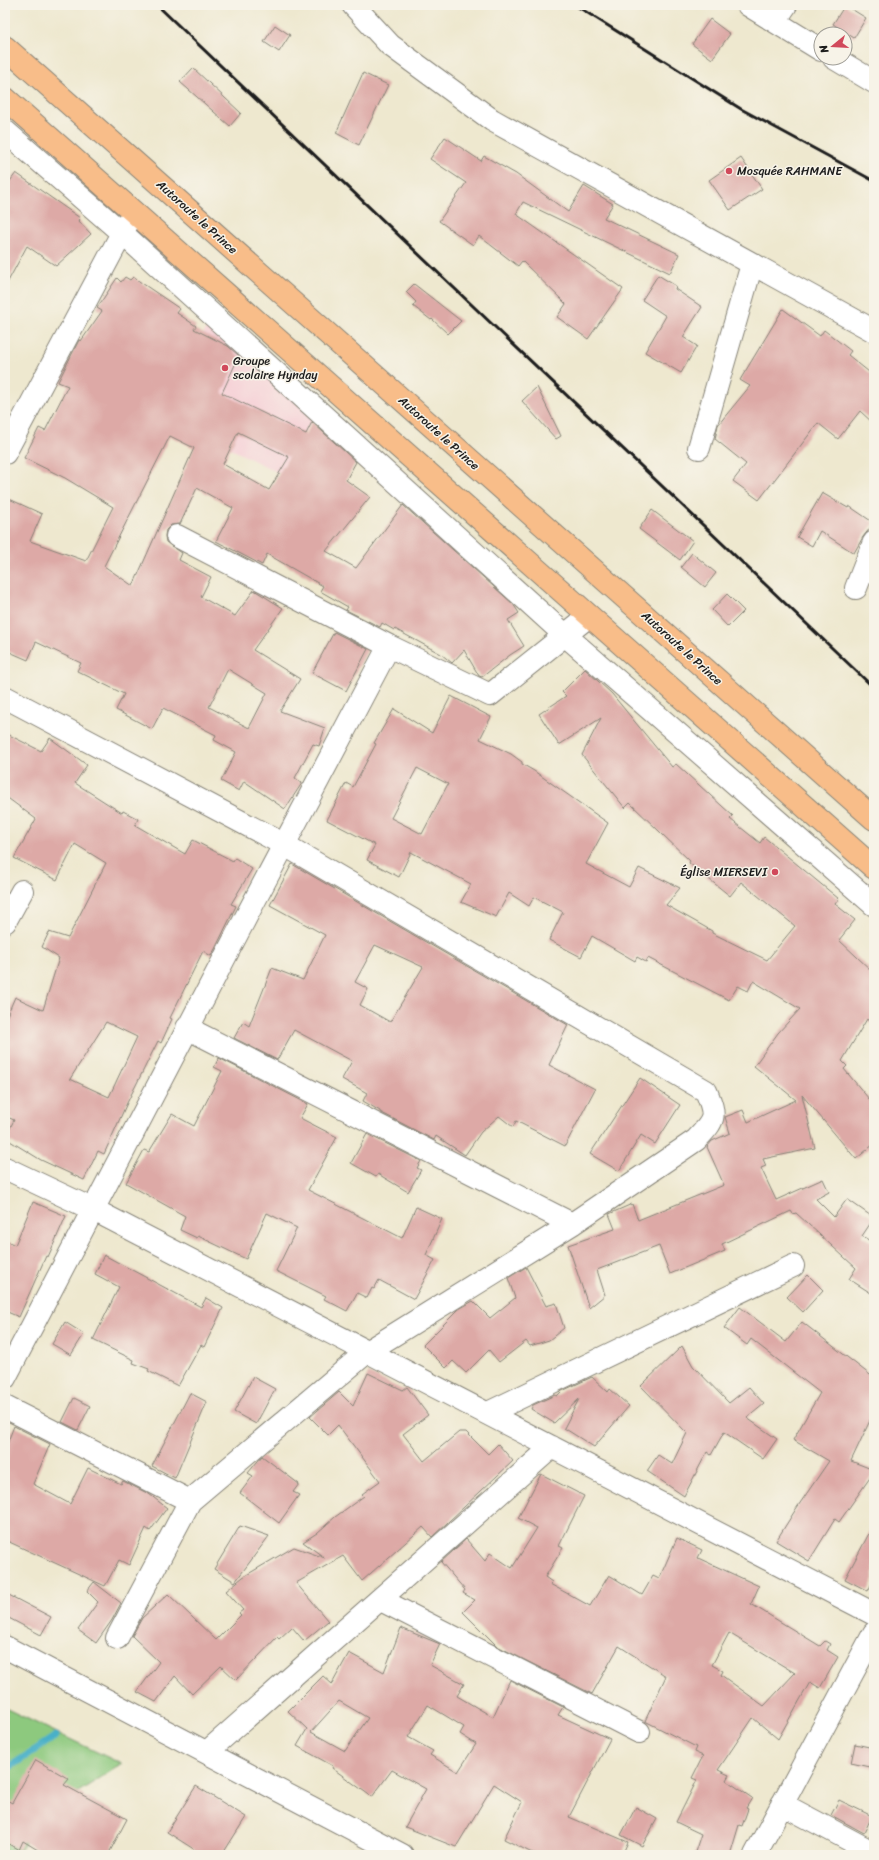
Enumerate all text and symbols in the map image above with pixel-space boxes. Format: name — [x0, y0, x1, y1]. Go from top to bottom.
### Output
north arrow — [813, 26, 853, 66]
text: N — [814, 42, 834, 56]
place label: Mosquée RAHMANE — [737, 160, 843, 182]
marker: Mosquée RAHMANE — [724, 166, 734, 176]
street label: Autoroute le Prince — [150, 174, 243, 260]
place label: Groupe scolaire Hynday — [232, 350, 318, 386]
marker: Groupe scolaire Hynday — [220, 363, 230, 373]
street label: Autoroute le Prince — [392, 390, 485, 476]
street label: Autoroute le Prince — [635, 605, 728, 691]
place label: Église MIERSEVI — [680, 861, 768, 883]
marker: Église MIERSEVI — [770, 867, 780, 877]

